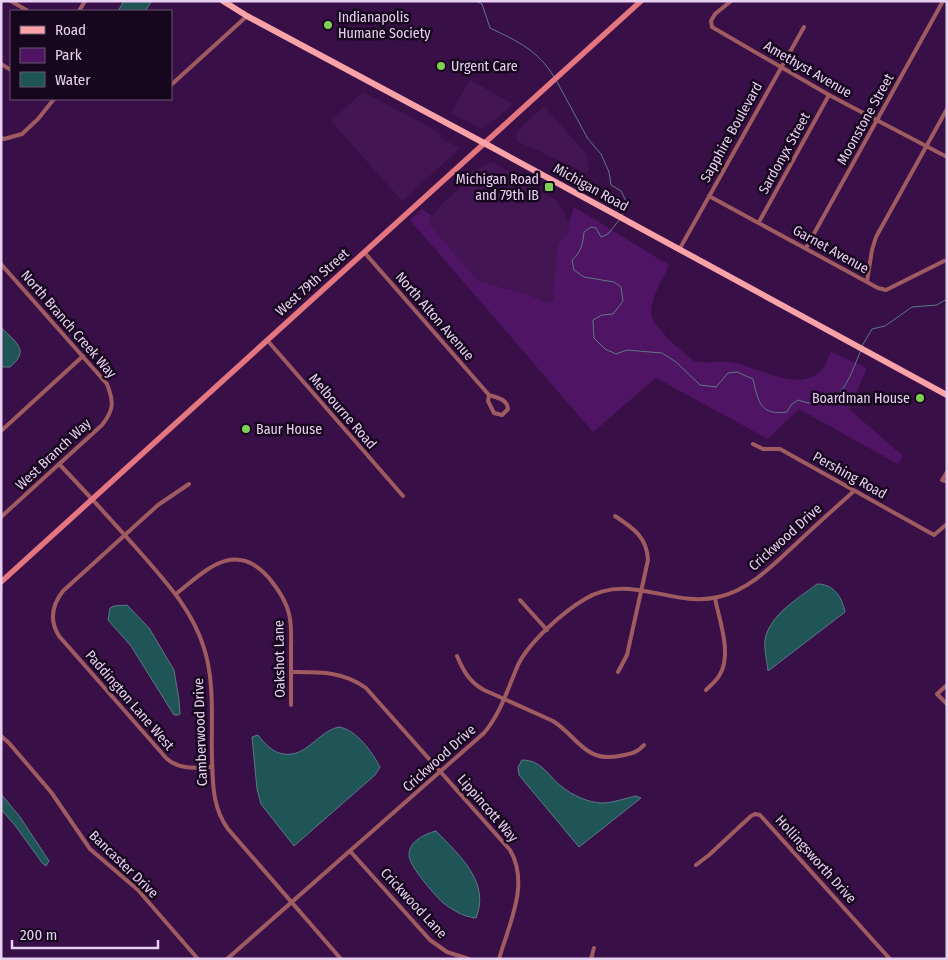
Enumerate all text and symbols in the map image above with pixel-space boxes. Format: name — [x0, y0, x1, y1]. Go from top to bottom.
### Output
place label: Indianapolis Humane Society — [338, 9, 431, 42]
legend — [10, 10, 172, 100]
marker: Indianapolis Humane Society — [322, 19, 334, 31]
text: Road — [55, 21, 86, 39]
street label: Amethyst Avenue — [761, 37, 855, 102]
text: Park — [55, 46, 82, 64]
place label: Urgent Care — [451, 58, 518, 75]
marker: Urgent Care — [435, 60, 447, 72]
street label: Moonstone Street — [833, 70, 898, 168]
text: Water — [55, 71, 91, 89]
street label: Sapphire Boulevard — [697, 79, 766, 185]
street label: Sardonyx Street — [755, 109, 814, 197]
street label: Michigan Road — [550, 160, 631, 215]
place label: Michigan Road and 79th IB — [456, 171, 539, 204]
marker: Michigan Road and 79th IB — [543, 181, 555, 193]
street label: Garnet Avenue — [790, 222, 872, 277]
street label: West 79th Street — [272, 245, 353, 320]
street label: North Branch Creek Way — [17, 267, 120, 382]
street label: North Alton Avenue — [392, 269, 478, 364]
street label: Melbourne Road — [305, 370, 380, 452]
place label: Boardman House — [812, 390, 910, 407]
marker: Boardman House — [914, 392, 926, 404]
street label: West Branch Way — [12, 415, 95, 494]
place label: Baur House — [256, 421, 322, 438]
marker: Baur House — [240, 423, 252, 435]
street label: Pershing Road — [810, 448, 890, 503]
street label: Crickwood Drive — [745, 500, 825, 575]
street label: Oakshot Lane — [270, 620, 289, 698]
street label: Paddington Lane West — [82, 647, 178, 754]
street label: Camberwood Drive — [190, 678, 211, 786]
street label: Crickwood Drive — [399, 721, 479, 796]
street label: Lippincott Way — [454, 771, 522, 846]
street label: Hollingsworth Drive — [772, 812, 860, 907]
street label: Bancaster Drive — [86, 827, 162, 902]
street label: Crickwood Lane — [377, 865, 451, 942]
scale bar — [12, 918, 159, 950]
text: 200 m — [20, 926, 57, 944]

